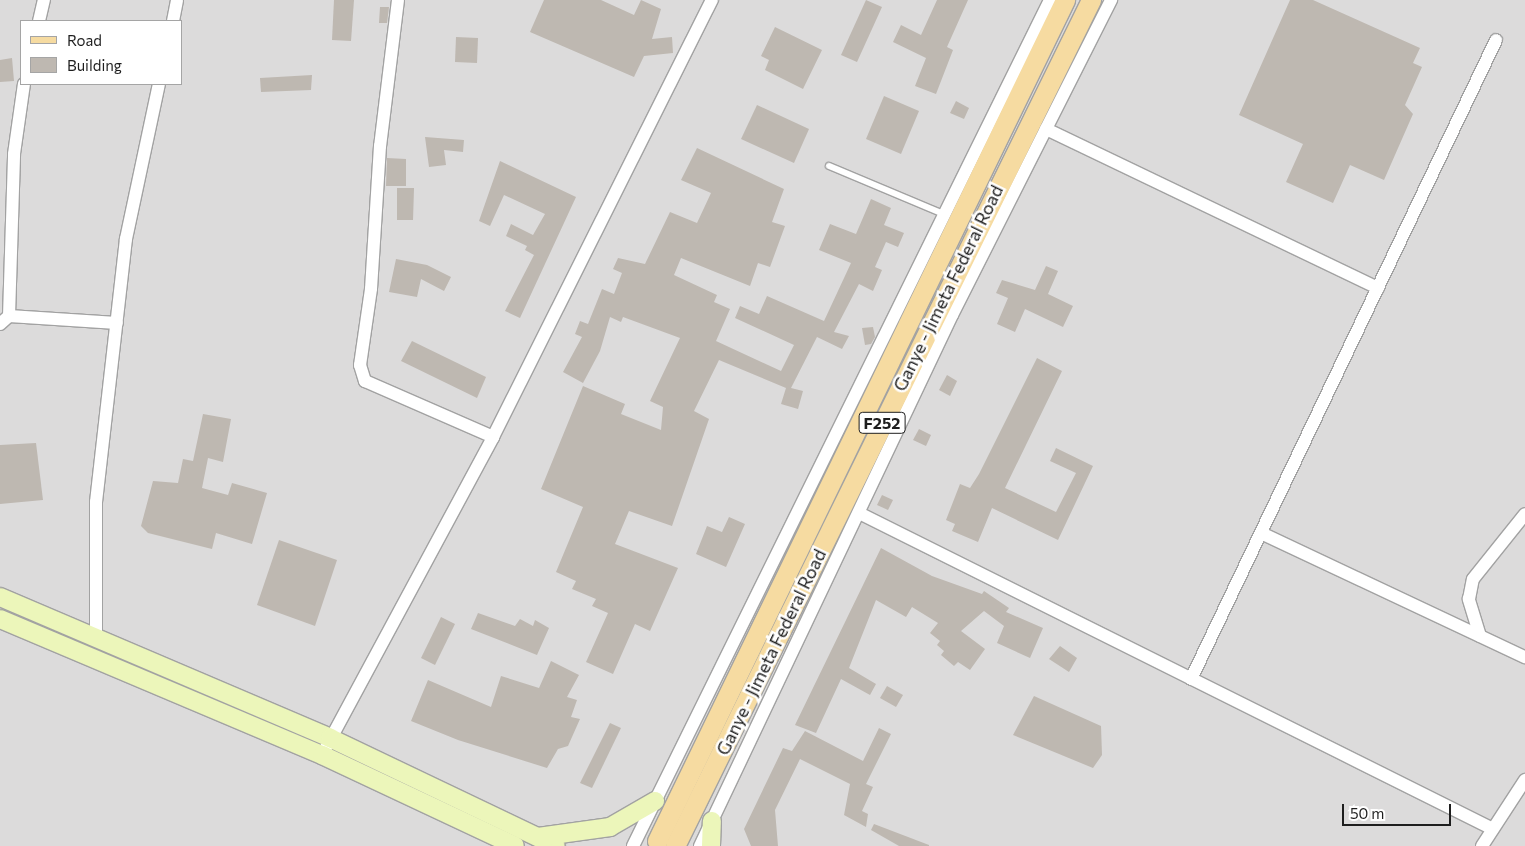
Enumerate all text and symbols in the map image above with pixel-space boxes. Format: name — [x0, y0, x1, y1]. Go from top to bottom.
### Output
legend — [20, 20, 182, 85]
text: Road — [67, 31, 102, 49]
text: Building — [67, 56, 122, 74]
street label: Ganye - Jimeta Federal Road — [889, 181, 1007, 395]
road number: F252 — [858, 409, 906, 436]
street label: Ganye - Jimeta Federal Road — [712, 545, 830, 759]
scale bar — [1345, 794, 1454, 826]
text: 50 m — [1350, 804, 1384, 822]

